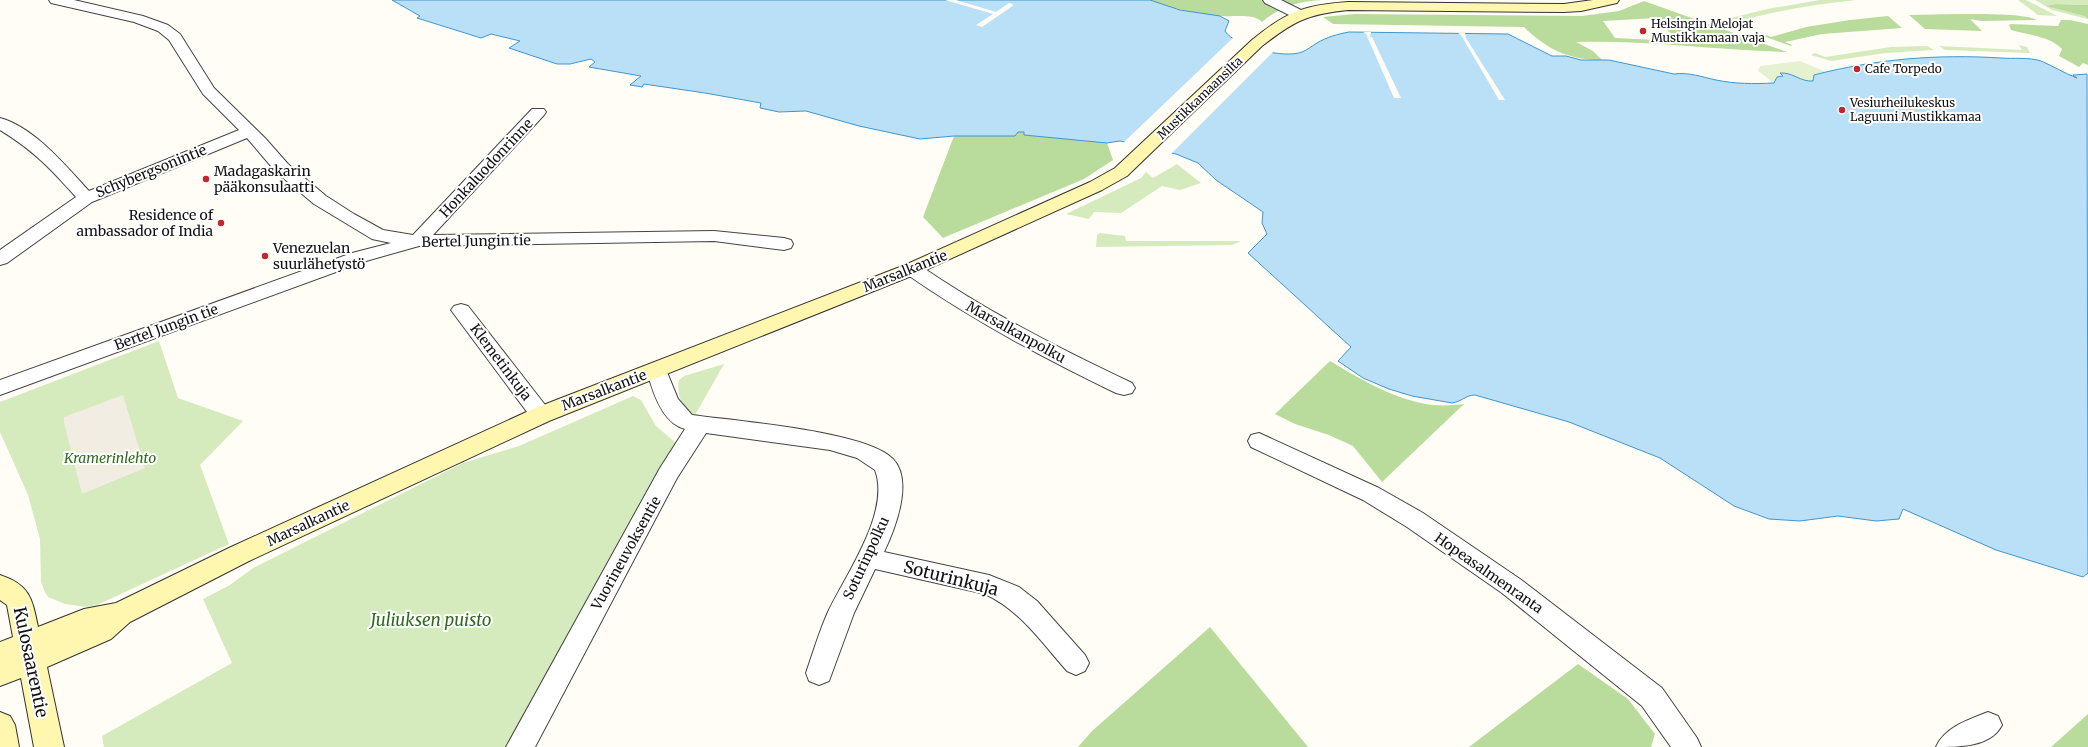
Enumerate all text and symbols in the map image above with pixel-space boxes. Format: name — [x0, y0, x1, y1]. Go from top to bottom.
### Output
place label: Helsingin Melojat Mustikkamaan vaja — [1651, 16, 1766, 45]
marker: Helsingin Melojat Mustikkamaan vaja — [1638, 26, 1648, 36]
street label: Mustikkamaansilta — [1154, 53, 1246, 142]
place label: Cafe Torpedo — [1865, 61, 1942, 76]
marker: Cafe Torpedo — [1852, 64, 1862, 74]
place label: Vesiurheilukeskus Laguuni Mustikkamaa — [1849, 95, 1982, 124]
marker: Vesiurheilukeskus Laguuni Mustikkamaa — [1837, 105, 1847, 115]
street label: Honkaluodonrinne — [435, 115, 537, 221]
street label: Schybergsonintie — [93, 141, 209, 201]
place label: Madagaskarin pääkonsulaatti — [214, 162, 315, 196]
marker: Madagaskarin pääkonsulaatti — [201, 174, 211, 184]
place label: Residence of ambassador of India — [76, 206, 214, 240]
marker: Residence of ambassador of India — [216, 218, 226, 228]
street label: Bertel Jungin tie — [421, 231, 531, 251]
place label: Venezuelan suurlähetystö — [272, 239, 365, 273]
street label: Marsalkantie — [860, 246, 950, 296]
marker: Venezuelan suurlähetystö — [260, 251, 270, 261]
street label: Marsalkanpolku — [963, 297, 1069, 367]
street label: Bertel Jungin tie — [112, 300, 220, 354]
street label: Klemetinkuja — [466, 320, 536, 404]
street label: Marsalkantie — [559, 366, 649, 414]
park label: Kramerinlehto — [63, 449, 156, 467]
street label: Vuorineuvoksentie — [587, 493, 665, 614]
street label: Marsalkantie — [264, 496, 352, 550]
street label: Soturinpolku — [839, 513, 893, 602]
street label: Hopeasalmenranta — [1431, 529, 1547, 617]
street label: Soturinkuja — [901, 556, 1001, 600]
street label: Kulosaarentie — [9, 605, 54, 720]
park label: Juliuksen puisto — [368, 609, 492, 631]

